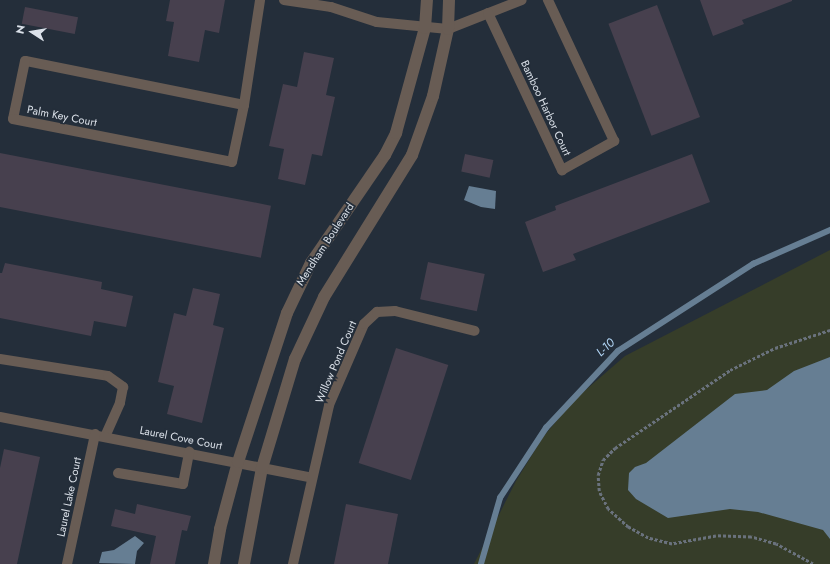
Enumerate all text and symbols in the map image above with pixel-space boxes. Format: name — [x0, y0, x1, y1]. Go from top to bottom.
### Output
north arrow — [12, 12, 52, 52]
text: N — [12, 24, 29, 35]
street label: Bamboo Harbor Court — [518, 58, 574, 158]
street label: Palm Key Court — [26, 103, 98, 129]
street label: Mendham Boulevard — [293, 200, 357, 288]
street label: Willow Pond Court — [313, 319, 359, 405]
water label: L-10 — [594, 336, 618, 360]
street label: Laurel Cove Court — [139, 424, 223, 452]
street label: Laurel Lake Court — [54, 456, 84, 538]

